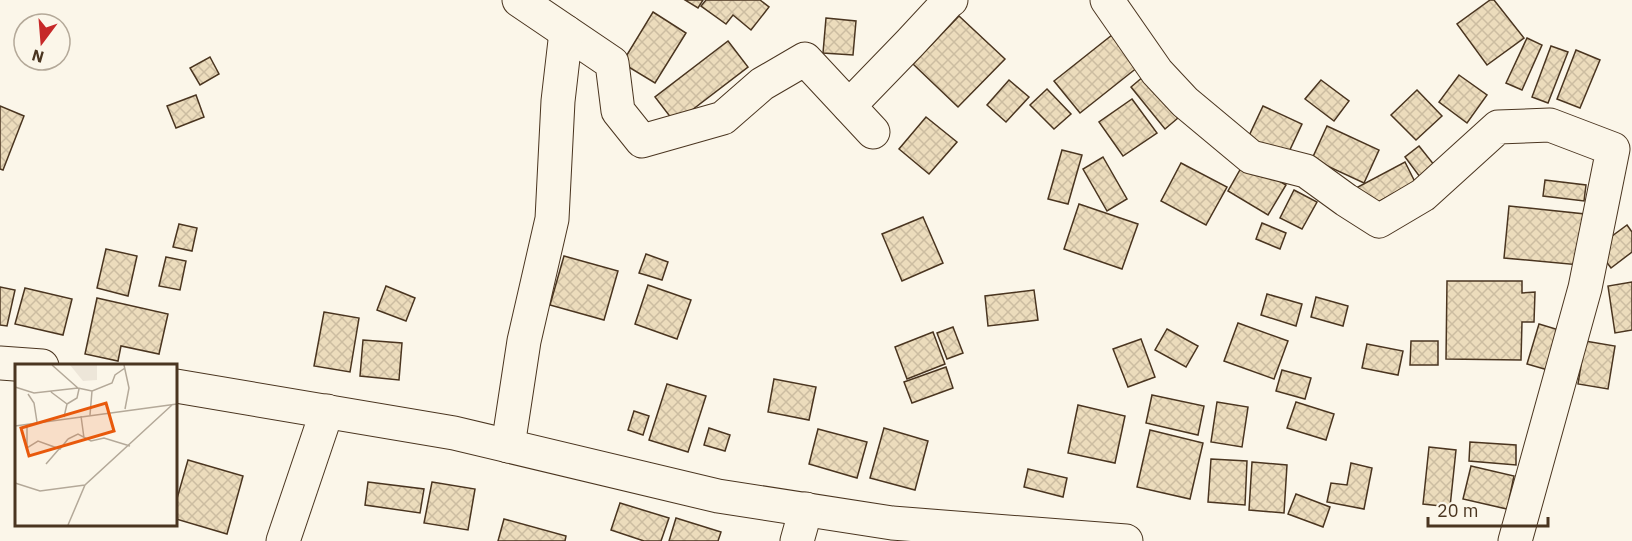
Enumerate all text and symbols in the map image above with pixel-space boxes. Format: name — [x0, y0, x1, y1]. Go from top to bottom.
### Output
north arrow — [12, 12, 72, 72]
text: N — [30, 45, 46, 68]
inset map — [15, 364, 177, 526]
scale bar — [1428, 490, 1548, 528]
text: 20 m — [1437, 499, 1479, 522]

